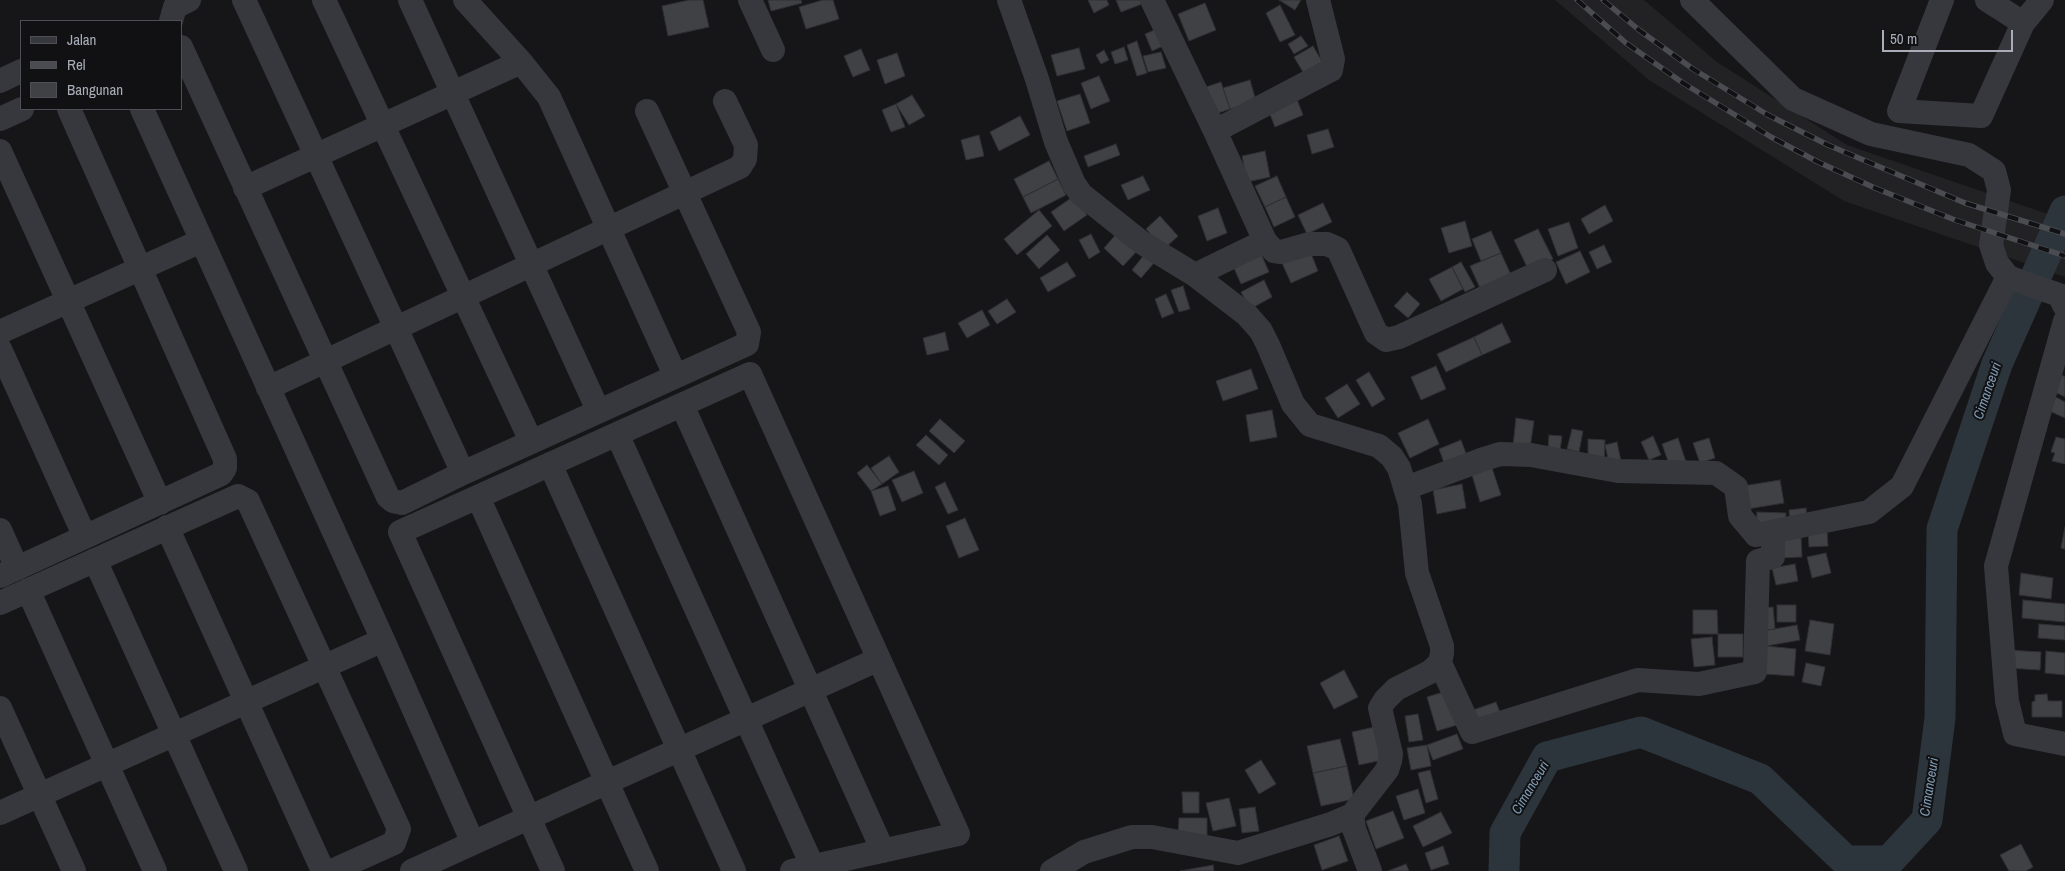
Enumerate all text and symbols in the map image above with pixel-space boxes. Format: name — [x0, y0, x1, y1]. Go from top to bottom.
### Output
legend — [20, 20, 182, 110]
scale bar — [1885, 20, 2016, 52]
text: 50 m — [1890, 28, 1917, 49]
text: Jalan — [67, 29, 96, 50]
text: Rel — [67, 54, 85, 75]
text: Bangunan — [67, 79, 123, 100]
water label: Cimanceuri — [1970, 360, 2006, 422]
water label: Cimanceuri — [1917, 756, 1943, 818]
water label: Cimanceuri — [1509, 758, 1553, 818]

